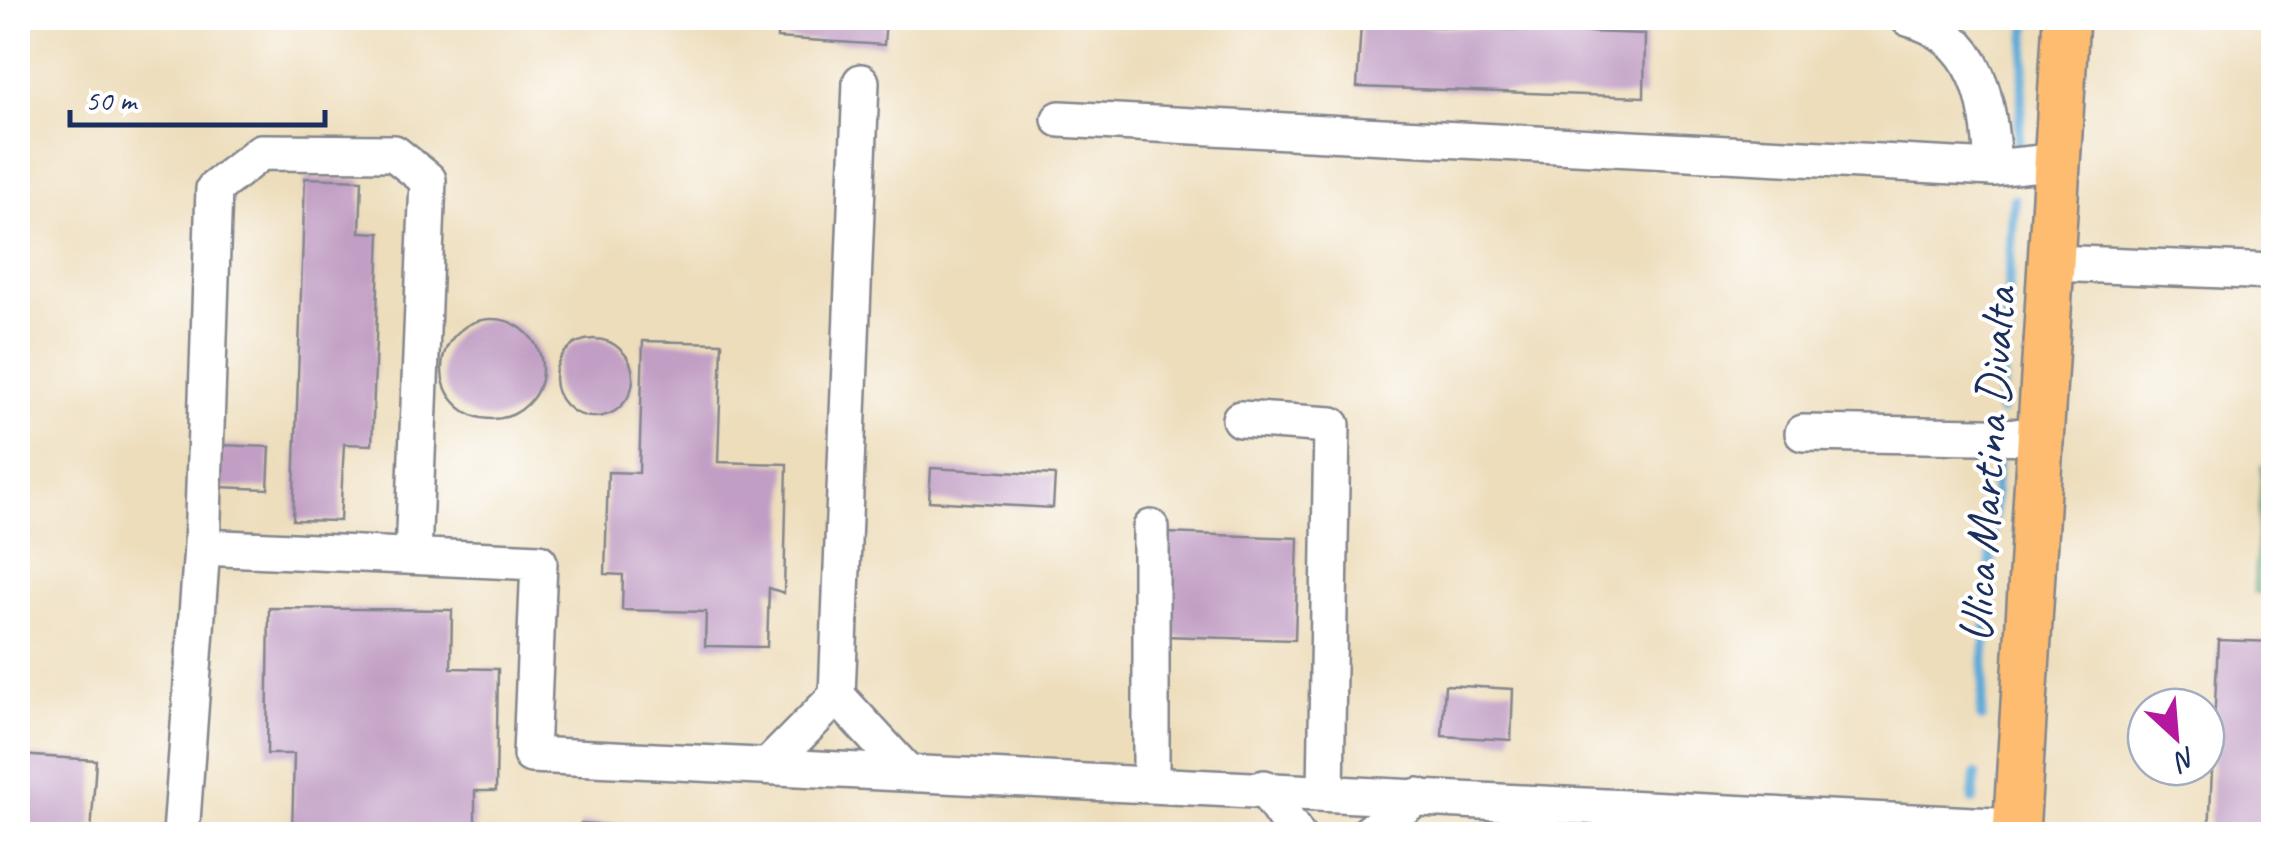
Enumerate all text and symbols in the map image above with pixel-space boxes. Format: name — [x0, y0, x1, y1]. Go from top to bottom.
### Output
scale bar — [70, 65, 325, 127]
text: 50 m — [85, 81, 138, 119]
street label: Ulica Martina Divalta — [1945, 283, 2030, 644]
north arrow — [2126, 687, 2226, 787]
text: N — [2167, 739, 2202, 781]

